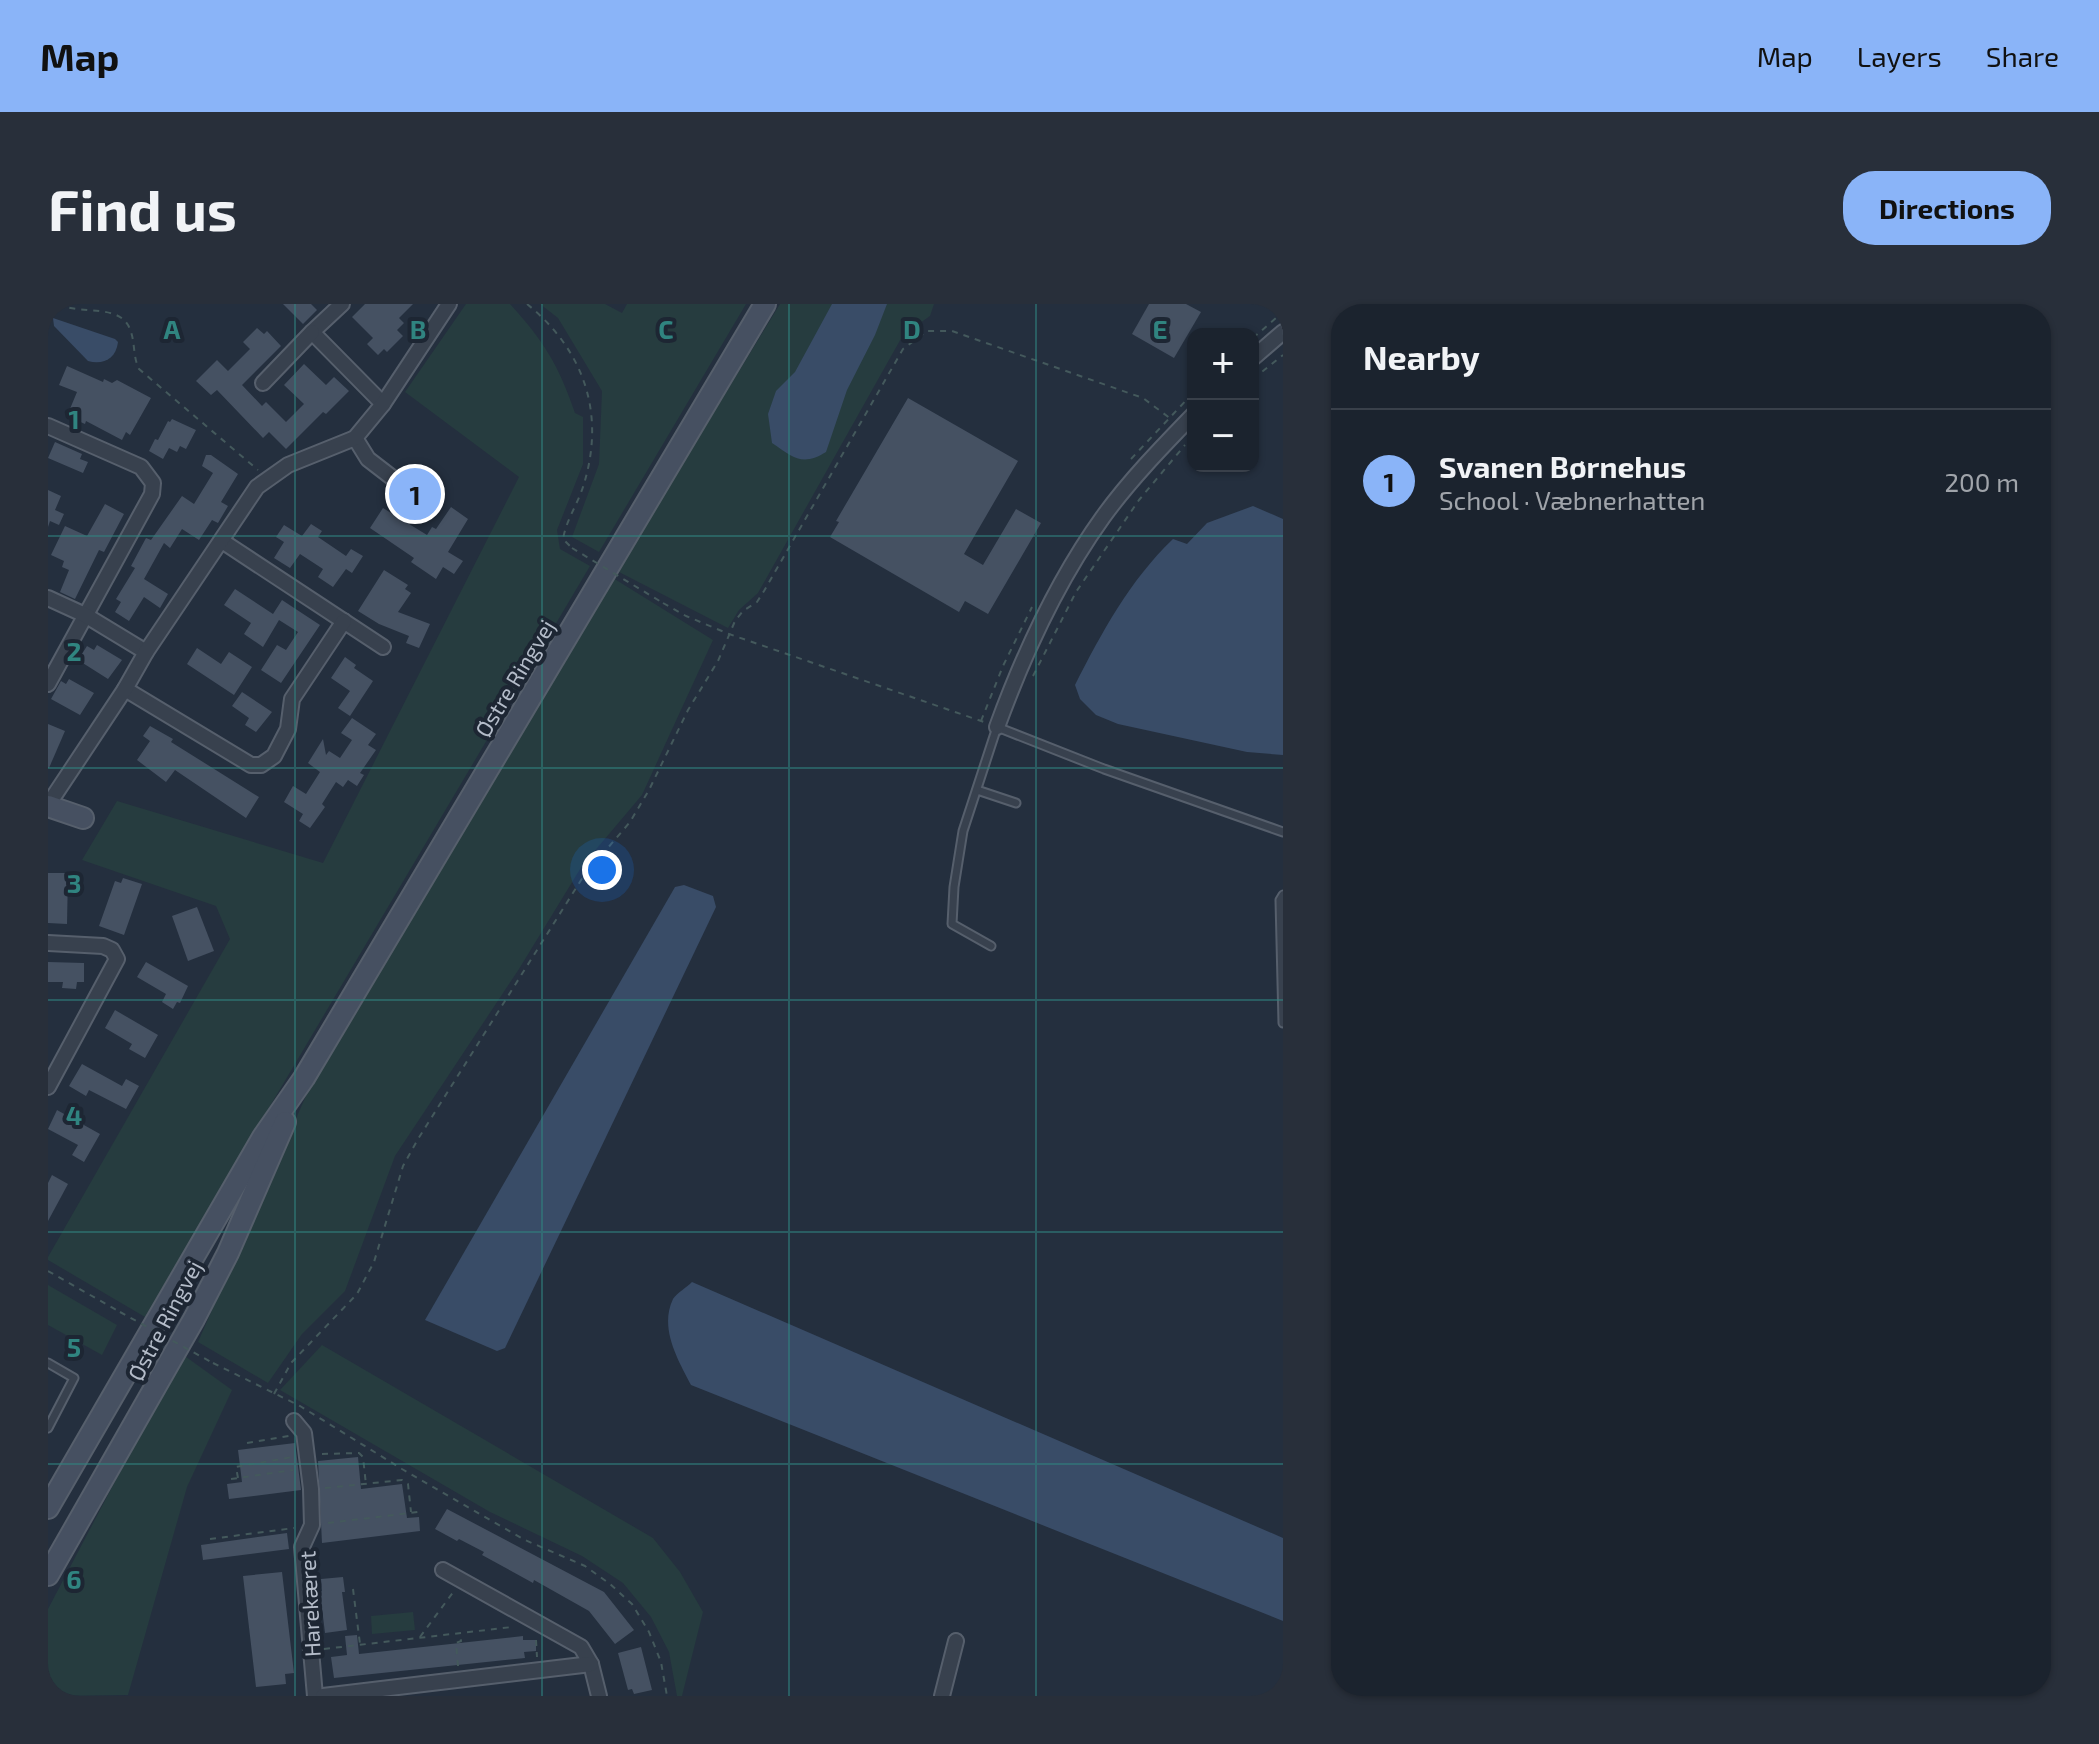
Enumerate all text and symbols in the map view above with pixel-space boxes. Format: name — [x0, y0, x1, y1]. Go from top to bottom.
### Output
text: Map — [40, 33, 119, 79]
text: Map — [1757, 39, 1813, 73]
text: Layers — [1857, 39, 1942, 73]
text: Share — [1986, 39, 2059, 73]
button: Directions — [1843, 171, 2051, 245]
text: Find us — [48, 175, 237, 242]
text: A — [164, 313, 181, 344]
text: B — [410, 313, 426, 344]
text: C — [658, 313, 674, 344]
text: D — [903, 313, 921, 344]
text: E — [1152, 313, 1168, 344]
map controls — [1187, 328, 1259, 472]
button: + — [1187, 328, 1259, 400]
text: Nearby — [1363, 336, 1480, 377]
button: − — [1187, 400, 1259, 472]
text: 1 — [68, 403, 80, 434]
text: Svanen Børnehus — [1439, 448, 1686, 484]
pin: 1 — [389, 464, 441, 524]
text: 1 — [1383, 466, 1395, 497]
text: 200 m — [1944, 466, 2019, 497]
text: School · Væbnerhatten — [1439, 484, 1705, 515]
street label: Østre Ringvej — [469, 615, 560, 742]
text: 2 — [66, 635, 82, 666]
your location — [582, 850, 622, 890]
text: 3 — [67, 867, 81, 898]
text: 4 — [66, 1099, 82, 1130]
street label: Østre Ringvej — [121, 1255, 207, 1385]
text: 5 — [67, 1331, 81, 1362]
street label: Harekæret — [293, 1550, 325, 1658]
text: 6 — [66, 1563, 82, 1594]

